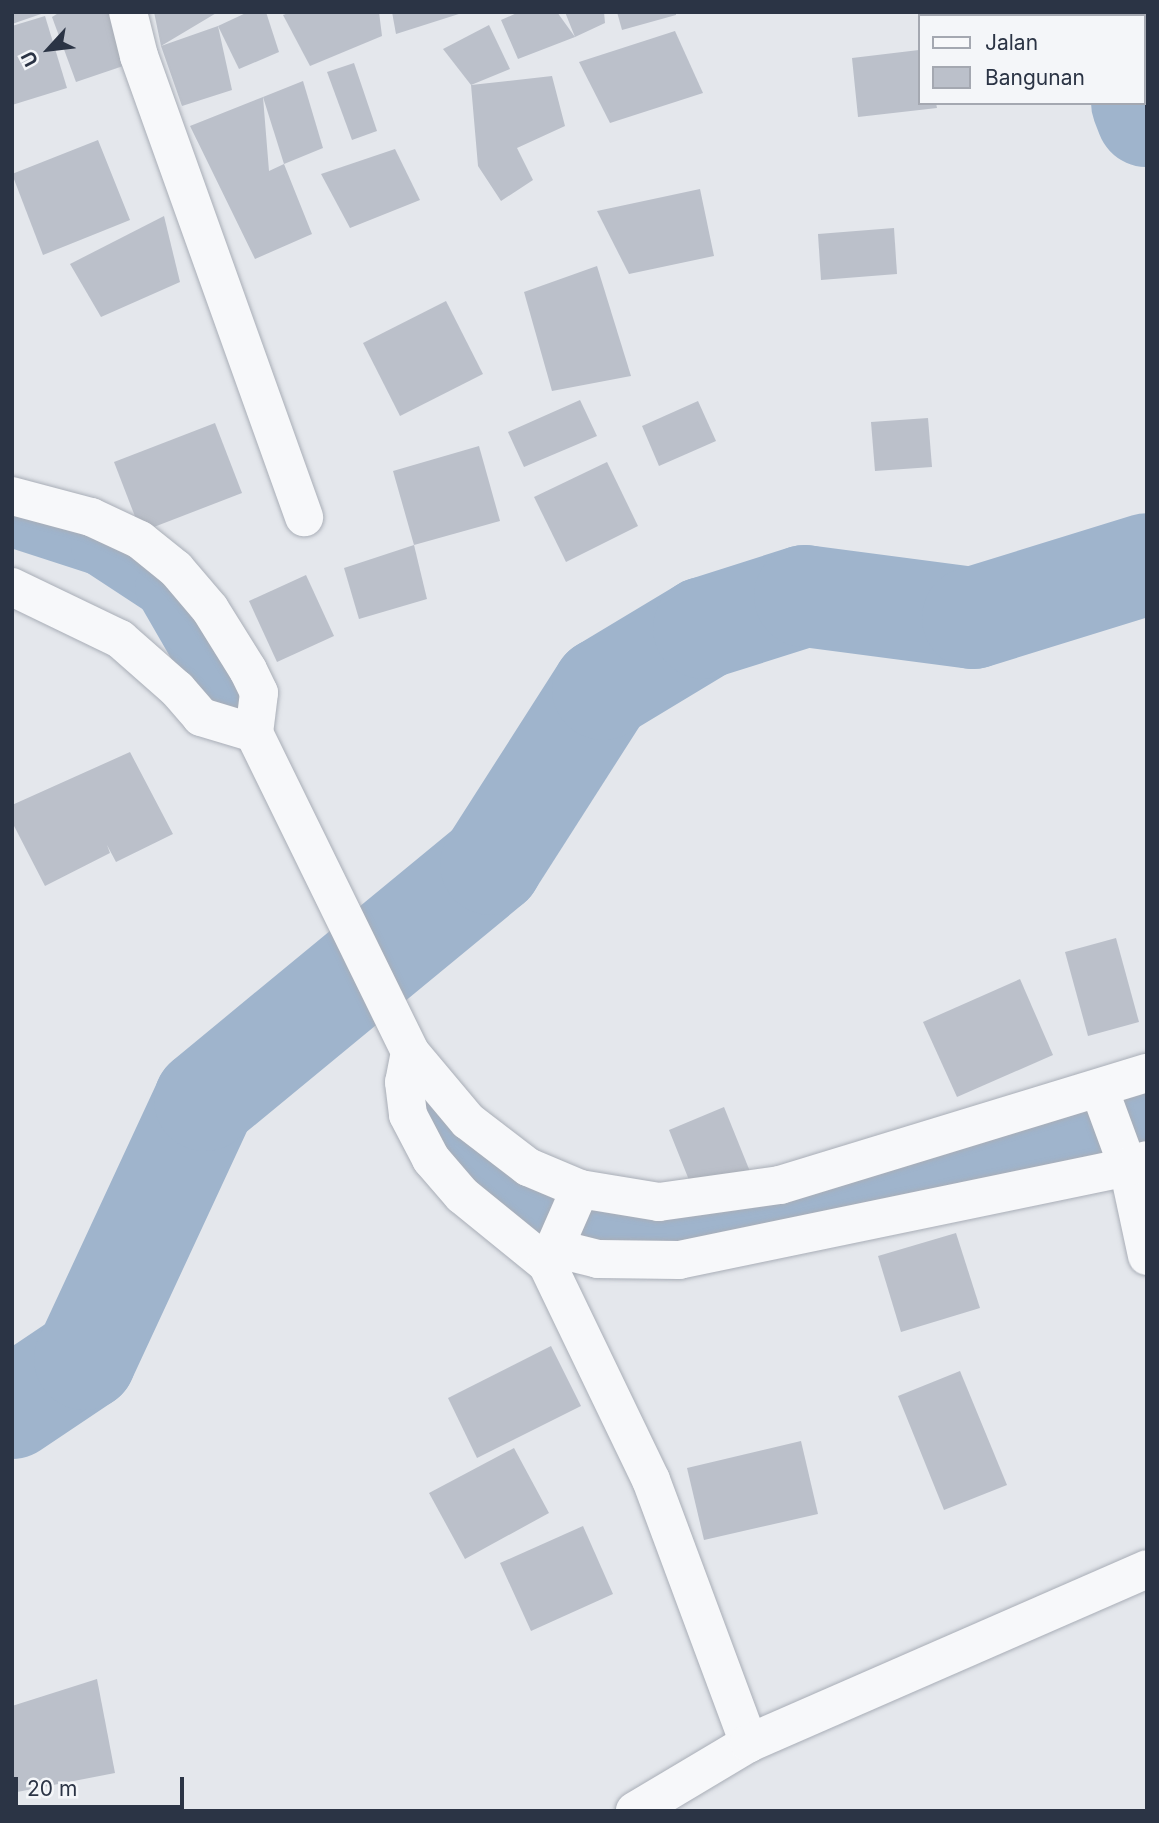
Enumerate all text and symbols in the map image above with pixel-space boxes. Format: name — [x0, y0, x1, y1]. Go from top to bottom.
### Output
north arrow — [14, 14, 84, 84]
legend — [918, 14, 1145, 105]
text: Jalan — [985, 30, 1038, 55]
text: U — [16, 47, 43, 70]
text: Bangunan — [985, 65, 1085, 90]
scale bar — [18, 1764, 187, 1808]
text: 20 m — [27, 1776, 77, 1801]

